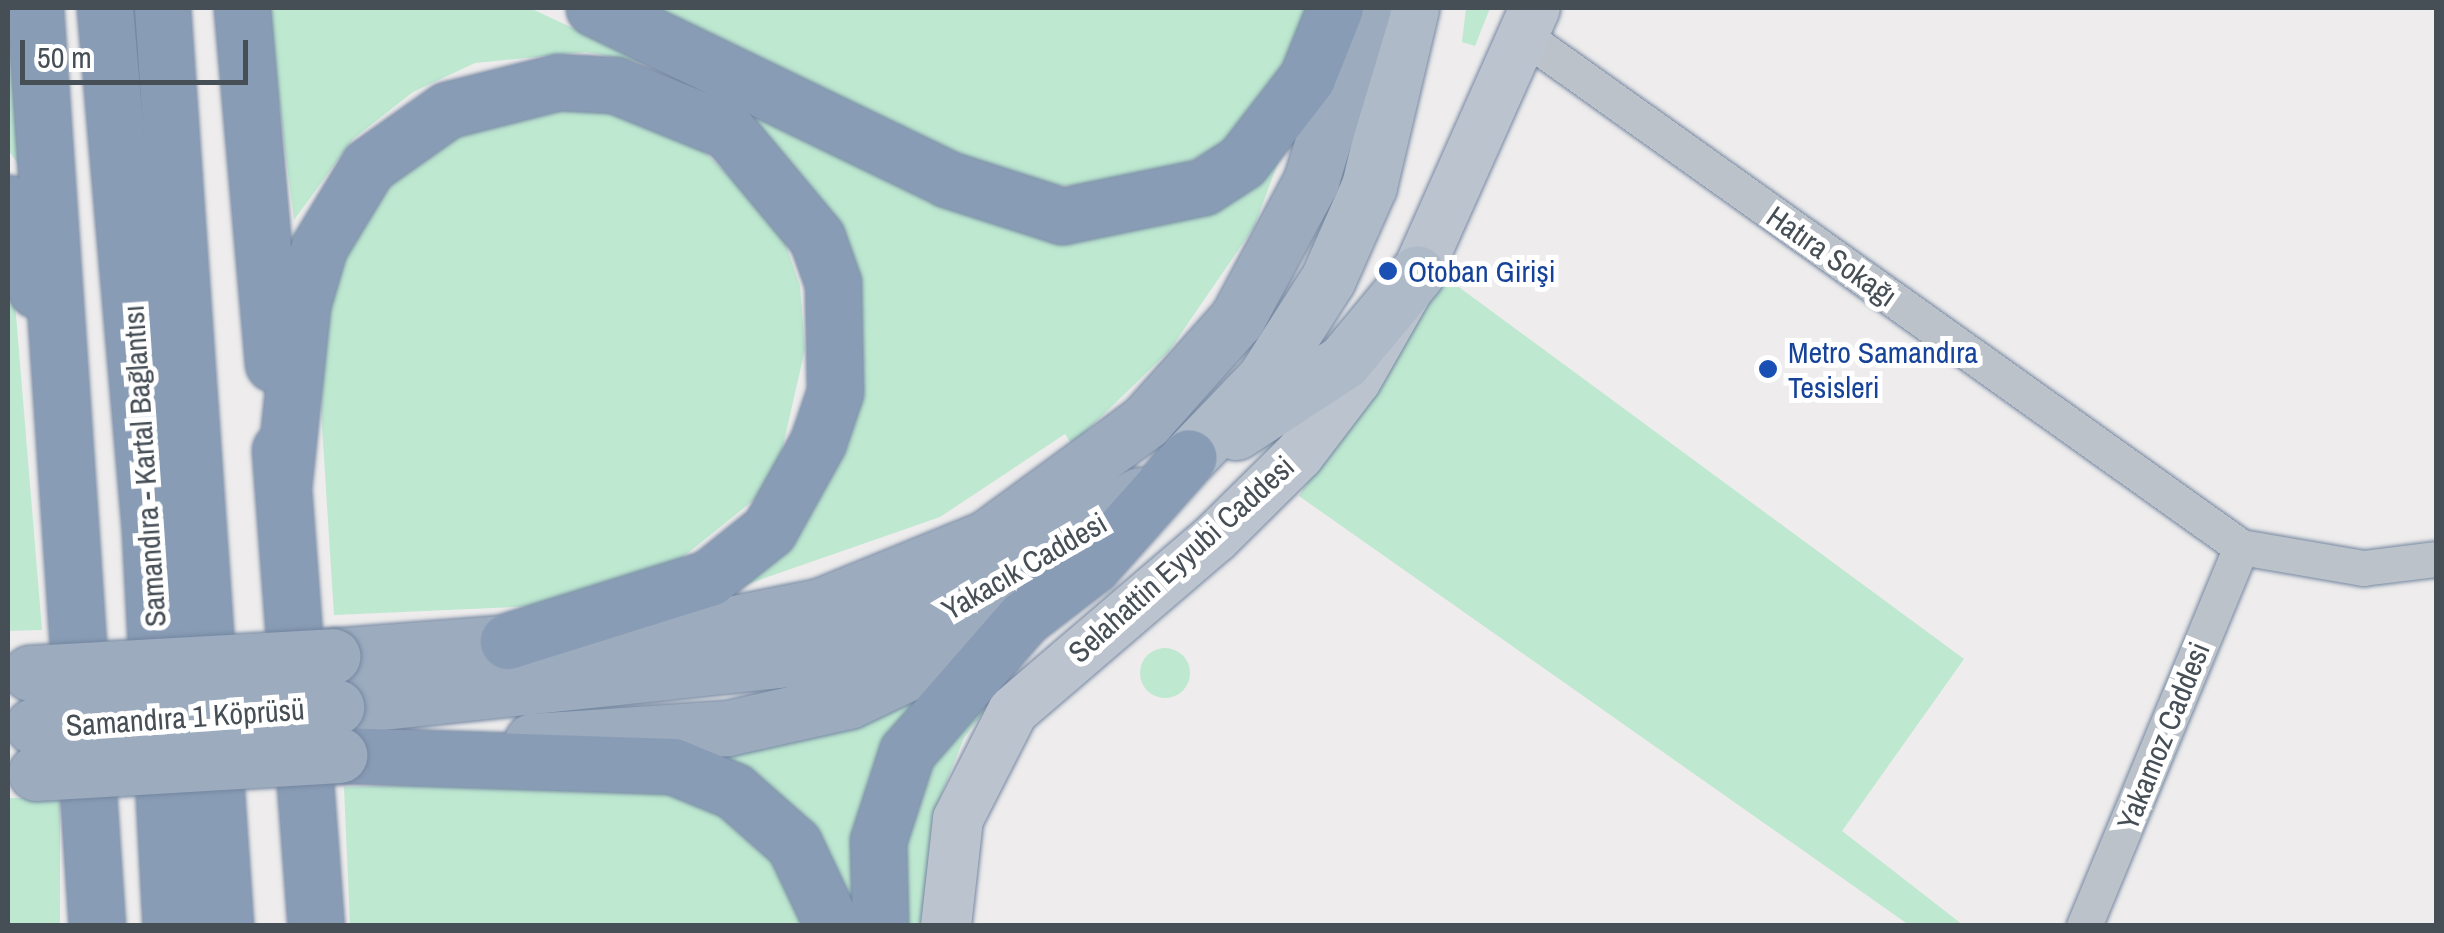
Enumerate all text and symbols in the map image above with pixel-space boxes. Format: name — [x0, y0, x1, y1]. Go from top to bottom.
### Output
scale bar — [25, 20, 252, 82]
text: 50 m — [37, 37, 92, 77]
street label: Hatıra Sokağı — [1760, 198, 1904, 314]
place label: Otoban Girişi — [1408, 253, 1556, 289]
marker: Otoban Girişi — [1377, 260, 1399, 282]
street label: Samandıra - Kartal Bağlantısı — [115, 304, 173, 628]
place label: Metro Samandıra Tesisleri — [1788, 334, 1978, 404]
marker: Metro Samandıra Tesisleri — [1757, 358, 1779, 380]
street label: Selahattin Eyyubi Caddesi — [1061, 448, 1301, 670]
street label: Yakacık Caddesi — [935, 504, 1113, 628]
street label: Yakamoz Caddesi — [2109, 637, 2217, 835]
street label: Samandıra 1 Köprüsü — [64, 691, 306, 743]

